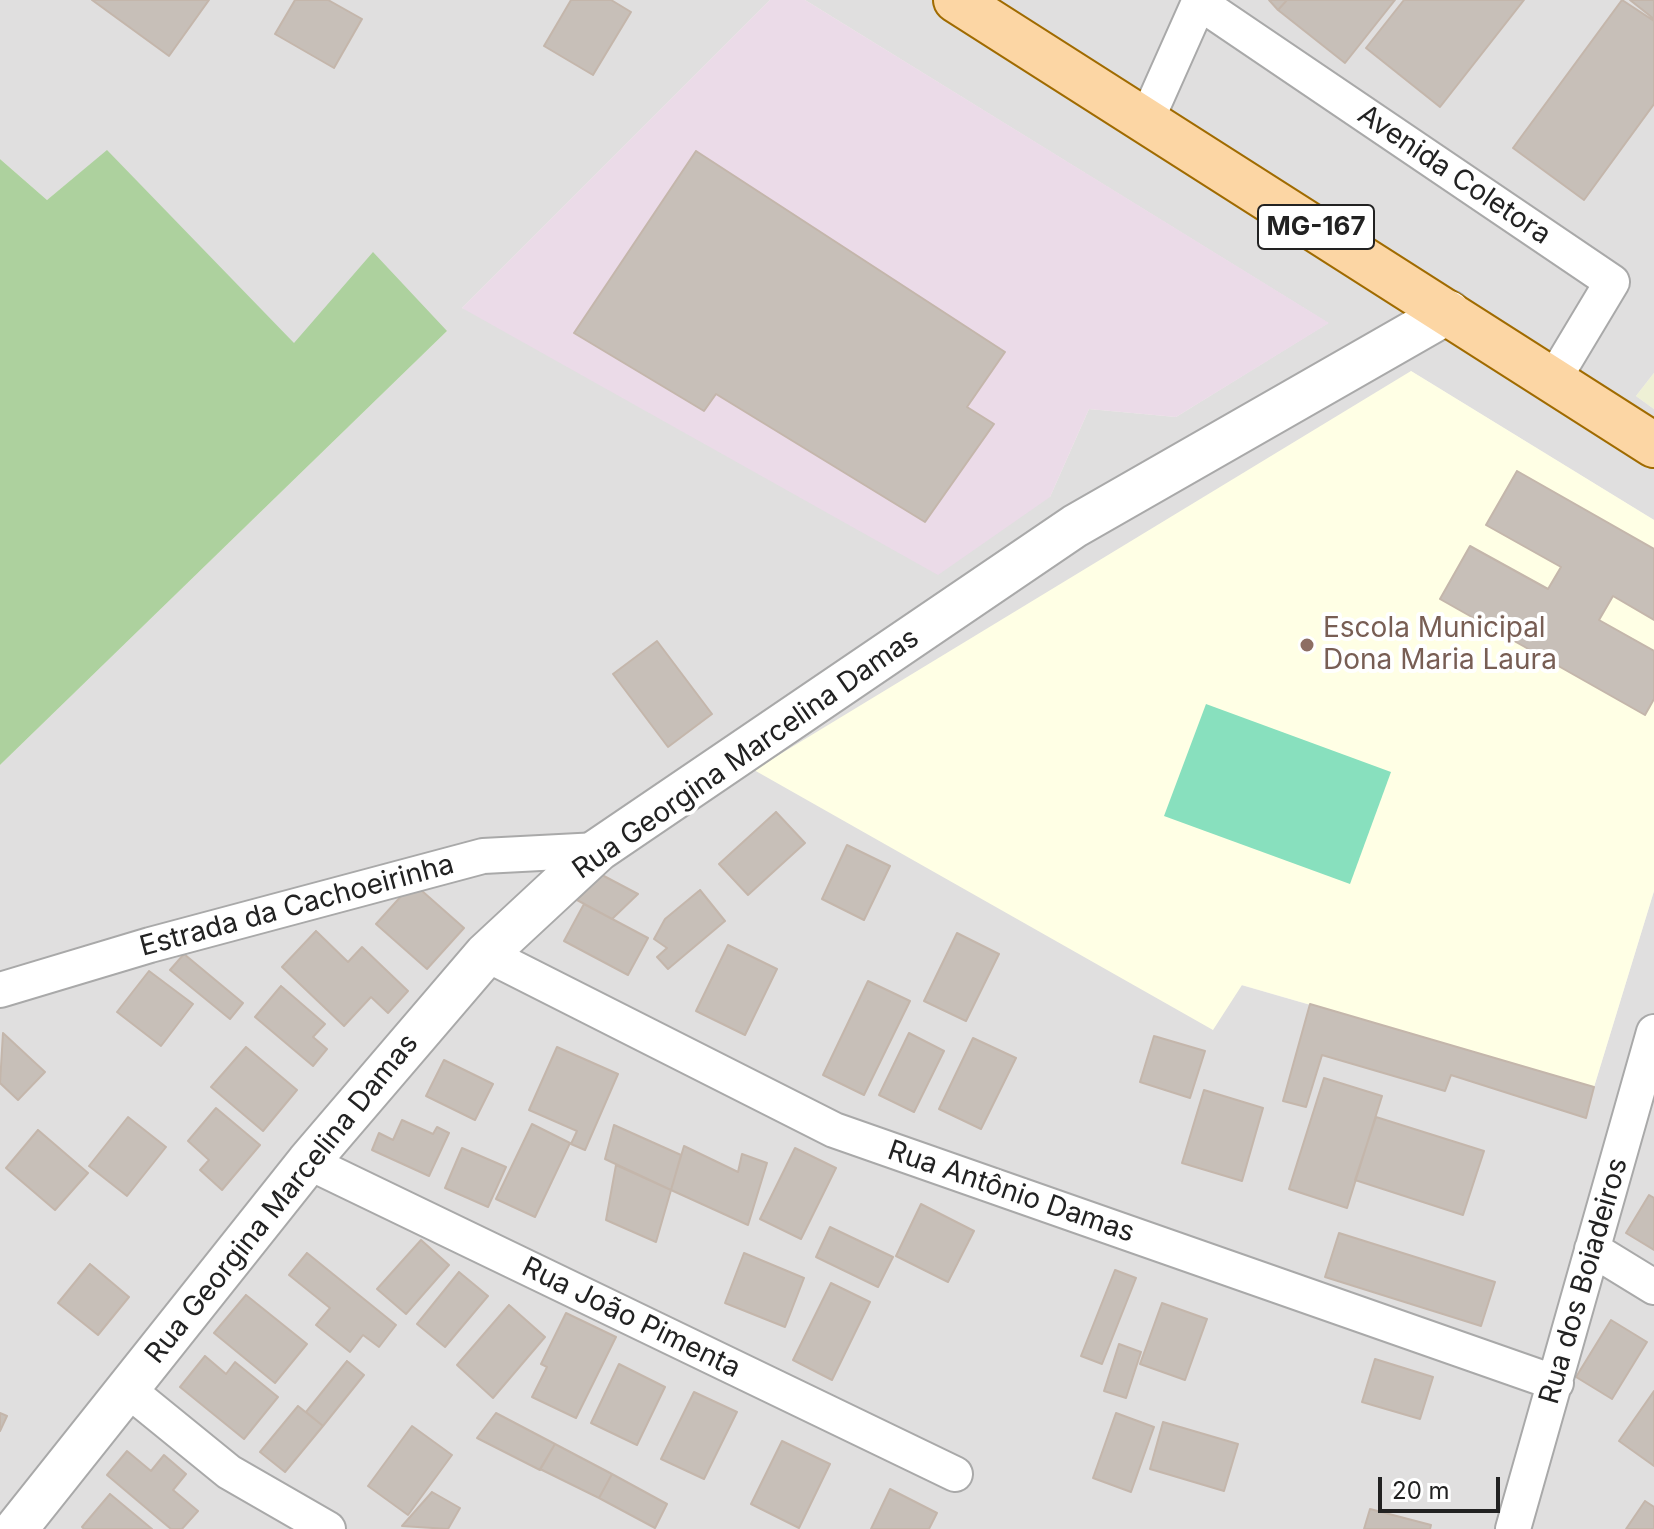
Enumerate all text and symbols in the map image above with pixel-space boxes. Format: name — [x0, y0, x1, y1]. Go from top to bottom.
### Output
street label: Avenida Coletora — [1351, 98, 1557, 252]
road number: MG-167 — [1258, 205, 1374, 249]
place label: Escola Municipal Dona Maria Laura — [1323, 612, 1557, 678]
street label: Rua Georgina Marcelina Damas — [567, 621, 925, 887]
marker: Escola Municipal Dona Maria Laura — [1298, 636, 1316, 654]
street label: Estrada da Cachoeirinha — [136, 848, 458, 964]
street label: Rua Georgina Marcelina Damas — [139, 1027, 425, 1371]
street label: Rua Antônio Damas — [883, 1134, 1139, 1250]
street label: Rua dos Boiadeiros — [1533, 1154, 1635, 1408]
street label: Rua João Pimenta — [516, 1251, 746, 1385]
scale bar — [1382, 1461, 1504, 1511]
text: 20 m — [1392, 1476, 1450, 1505]

